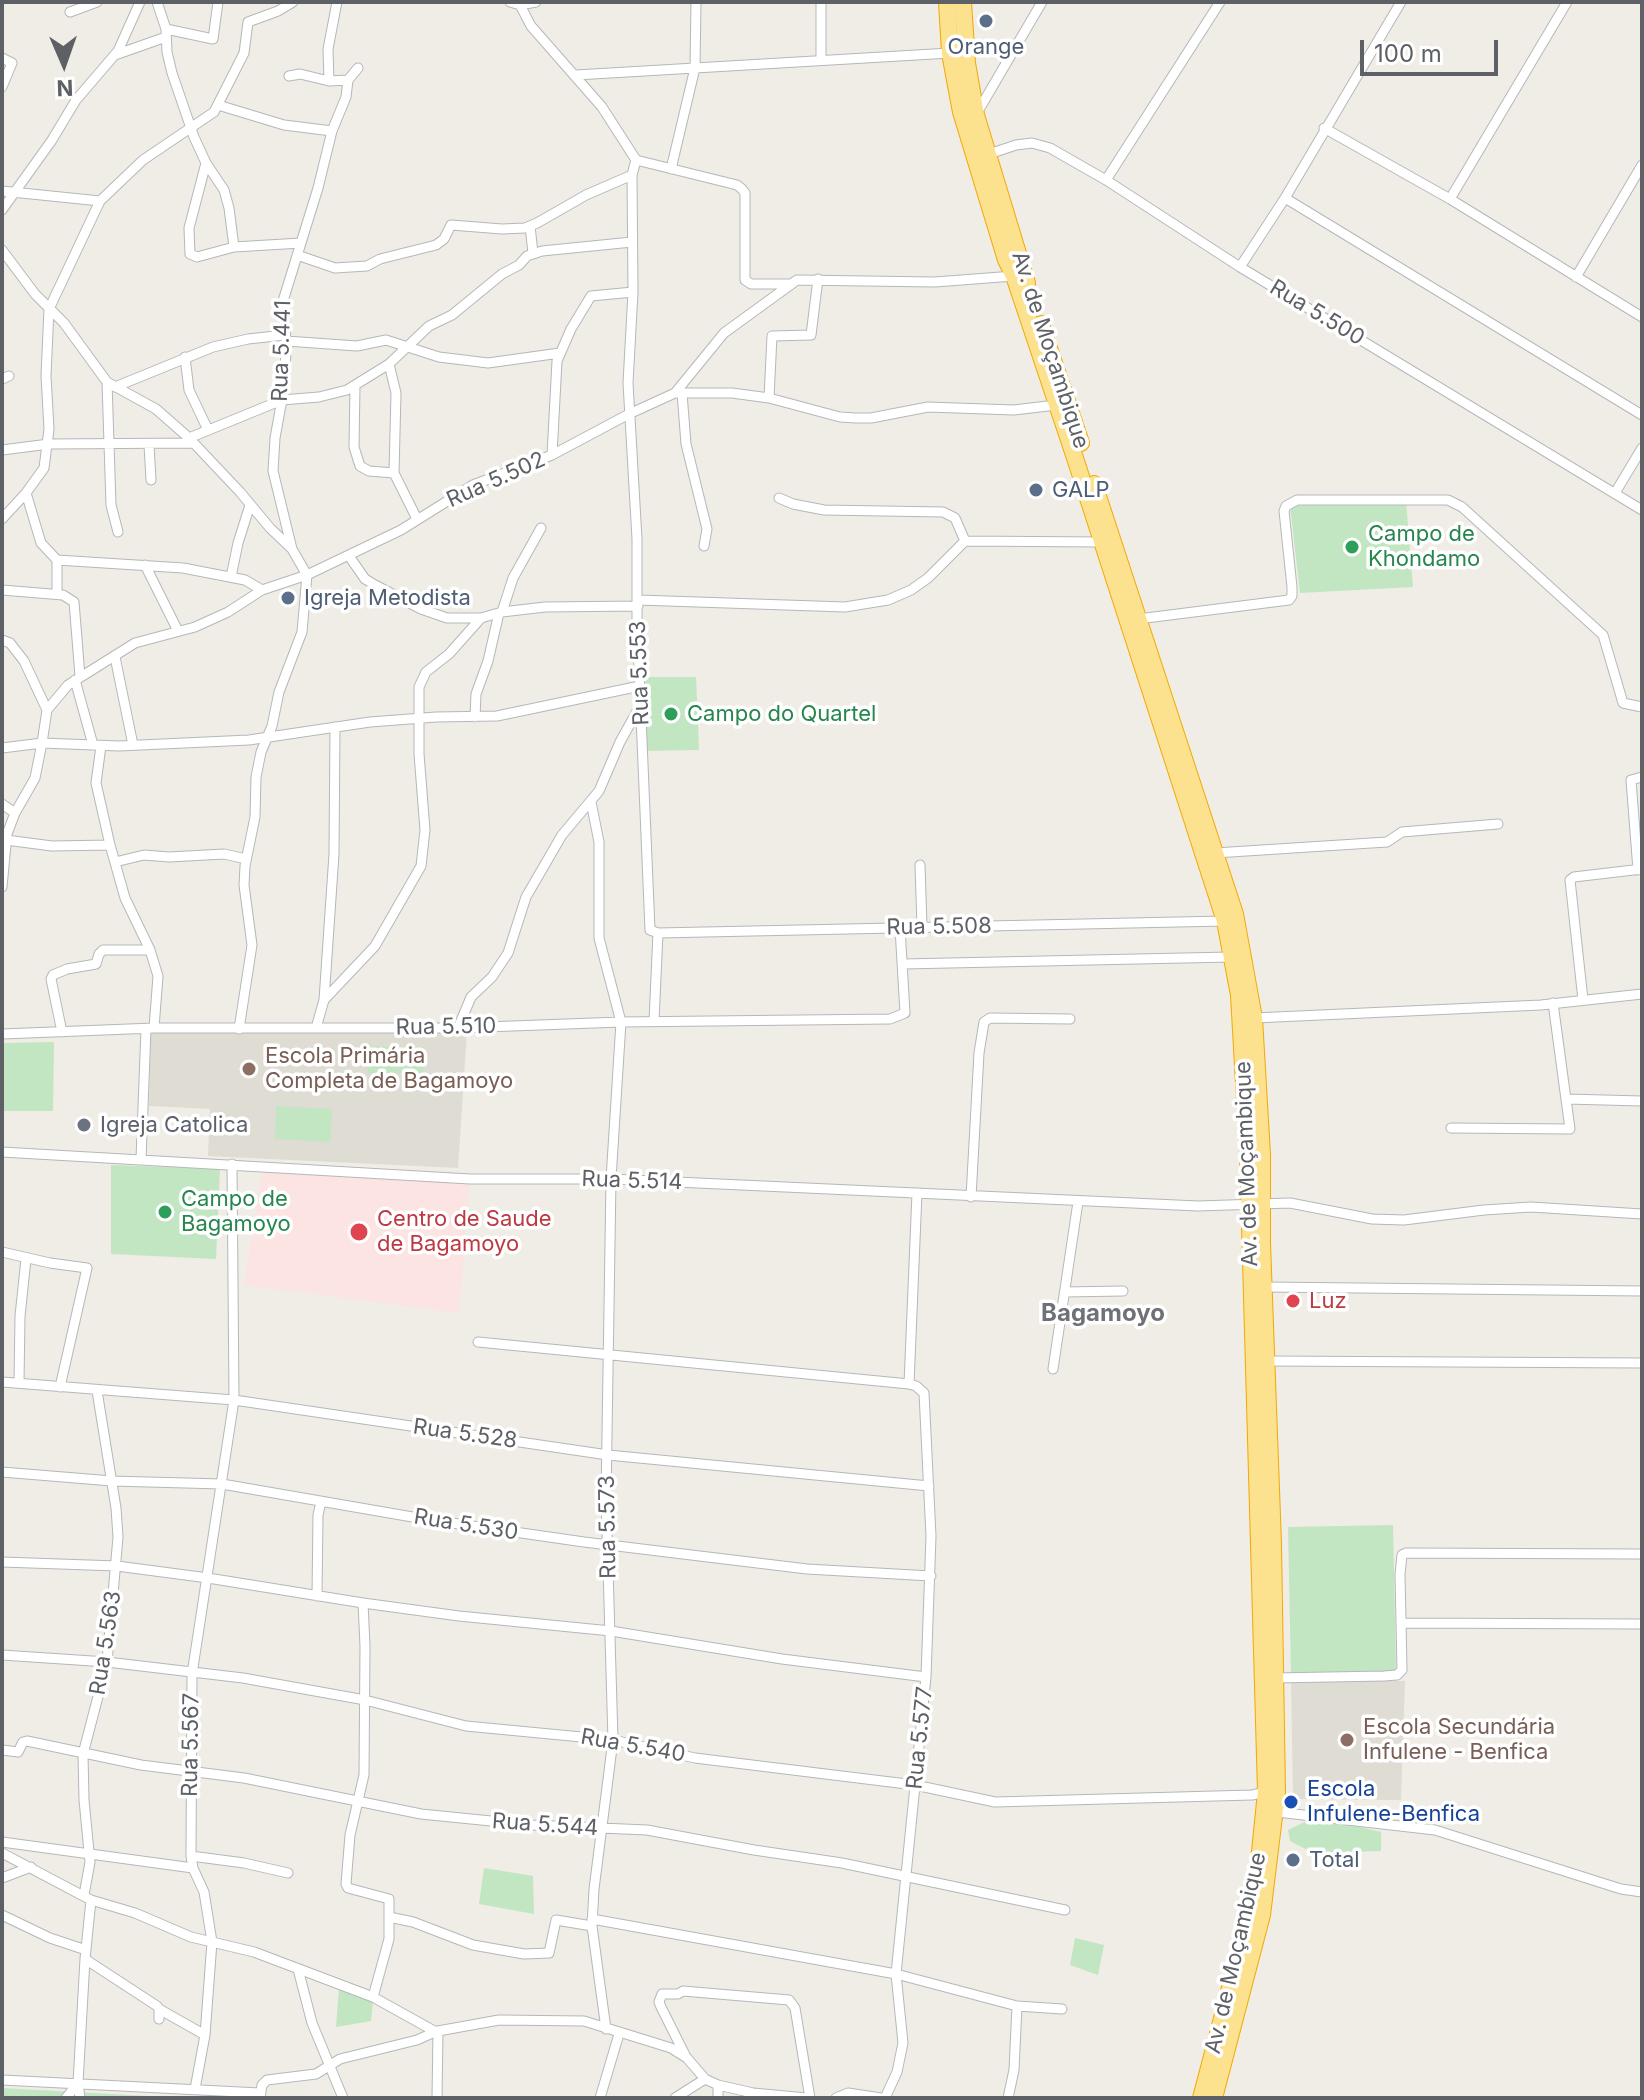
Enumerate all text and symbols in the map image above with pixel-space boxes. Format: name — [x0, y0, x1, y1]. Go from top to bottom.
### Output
marker: Orange — [977, 12, 995, 30]
north arrow — [24, 24, 104, 104]
scale bar — [1364, 24, 1502, 74]
place label: Orange — [948, 34, 1024, 60]
text: 100 m — [1374, 39, 1442, 68]
text: N — [56, 75, 74, 101]
street label: Av. de Moçambique — [1006, 248, 1094, 452]
street label: Rua 5.500 — [1265, 274, 1369, 352]
street label: Rua 5.441 — [267, 300, 297, 402]
street label: Rua 5.502 — [443, 447, 549, 513]
place label: GALP — [1052, 477, 1110, 503]
marker: GALP — [1027, 481, 1045, 499]
place label: Campo de Khondamo — [1368, 521, 1480, 572]
marker: Campo de Khondamo — [1343, 538, 1361, 556]
place label: Igreja Metodista — [304, 585, 471, 611]
marker: Igreja Metodista — [279, 589, 297, 607]
street label: Rua 5.553 — [625, 620, 655, 726]
place label: Campo do Quartel — [687, 701, 876, 727]
marker: Campo do Quartel — [662, 705, 680, 723]
street label: Rua 5.508 — [886, 913, 992, 941]
street label: Rua 5.510 — [395, 1013, 497, 1041]
place label: Escola Primária Completa de Bagamoyo — [265, 1043, 513, 1094]
marker: Escola Primária Completa de Bagamoyo — [240, 1060, 258, 1078]
street label: Av. de Moçambique — [1230, 1061, 1264, 1267]
place label: Igreja Catolica — [100, 1112, 248, 1138]
marker: Igreja Catolica — [75, 1116, 93, 1134]
street label: Rua 5.514 — [581, 1166, 683, 1196]
place label: Campo de Bagamoyo — [181, 1186, 291, 1238]
marker: Campo de Bagamoyo — [156, 1203, 174, 1221]
place label: Centro de Saude de Bagamoyo — [377, 1206, 552, 1258]
marker: Centro de Saude de Bagamoyo — [348, 1221, 370, 1243]
place label: Luz — [1309, 1288, 1347, 1314]
marker: Luz — [1284, 1292, 1302, 1310]
district label: Bagamoyo — [1041, 1300, 1165, 1328]
street label: Rua 5.528 — [411, 1414, 519, 1454]
street label: Rua 5.573 — [594, 1475, 622, 1579]
street label: Rua 5.530 — [412, 1504, 520, 1546]
street label: Rua 5.563 — [85, 1589, 127, 1697]
street label: Rua 5.577 — [901, 1685, 939, 1791]
street label: Rua 5.567 — [177, 1693, 205, 1797]
place label: Escola Secundária Infulene - Benfica — [1363, 1714, 1555, 1766]
street label: Rua 5.540 — [579, 1724, 687, 1768]
marker: Escola Secundária Infulene - Benfica — [1338, 1731, 1356, 1749]
place label: Escola Infulene-Benfica — [1307, 1776, 1480, 1828]
marker: Escola Infulene-Benfica — [1282, 1793, 1300, 1811]
street label: Rua 5.544 — [491, 1808, 599, 1842]
place label: Total — [1309, 1847, 1360, 1873]
street label: Av. de Moçambique — [1200, 1850, 1272, 2056]
marker: Total — [1284, 1851, 1302, 1869]

